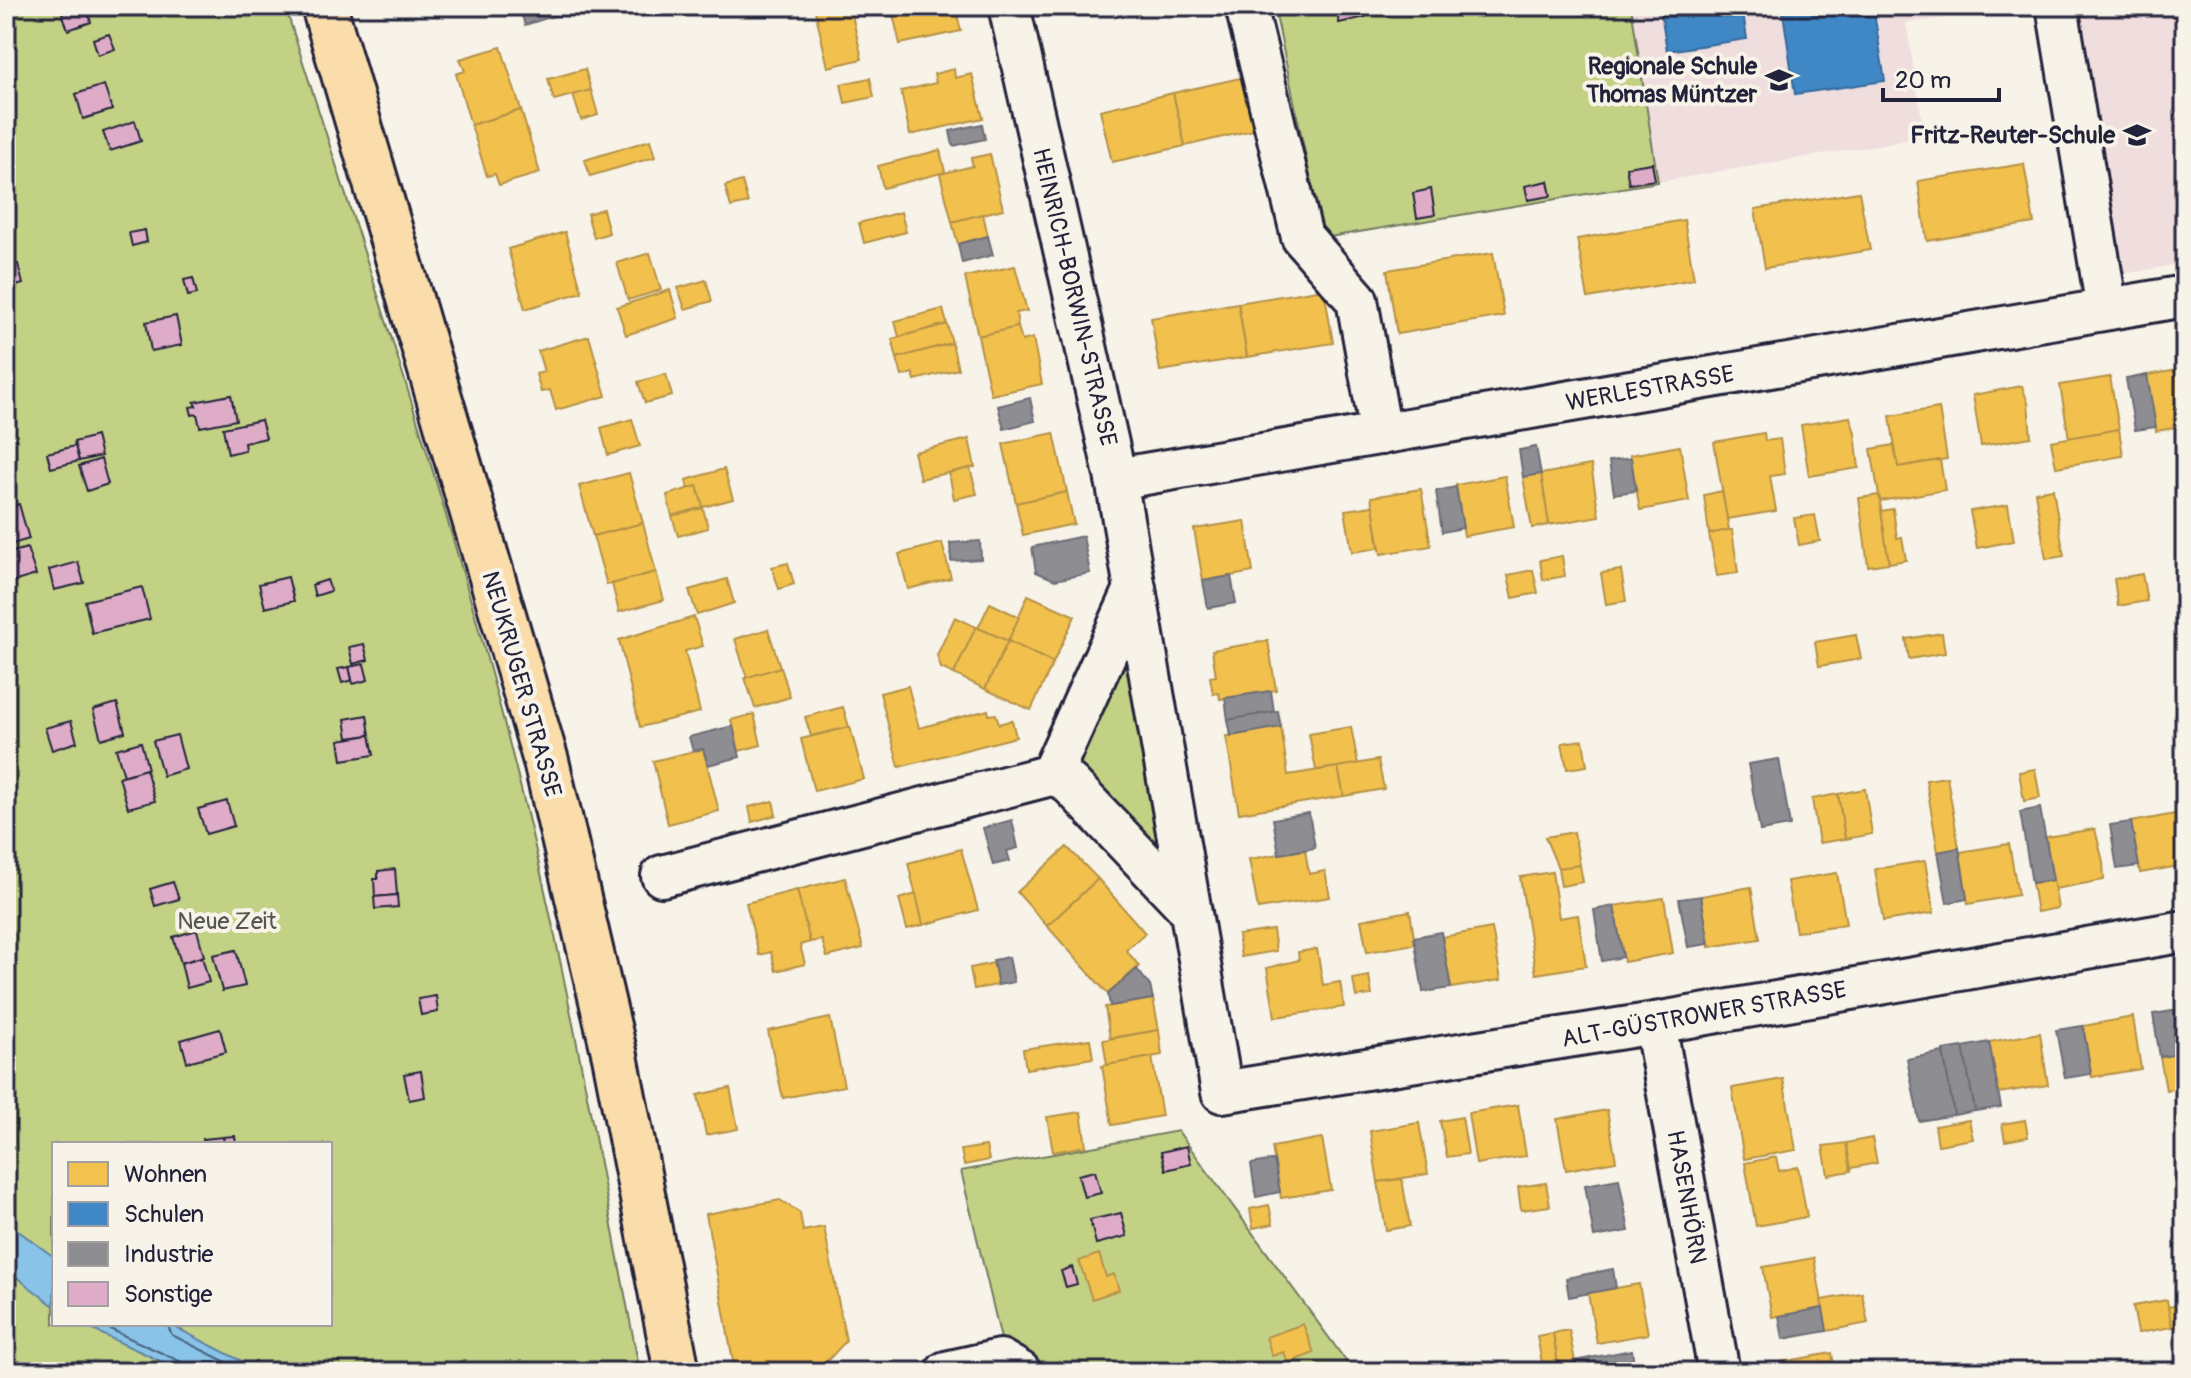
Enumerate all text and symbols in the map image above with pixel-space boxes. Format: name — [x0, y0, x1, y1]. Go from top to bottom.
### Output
place label: Regionale Schule Thomas Müntzer — [1585, 52, 1758, 109]
scale bar — [1883, 52, 1999, 102]
school or university icon: Regionale Schule Thomas Müntzer — [1764, 65, 1794, 95]
text: 20 m — [1895, 66, 1951, 95]
school or university icon: Fritz-Reuter-Schule — [2122, 120, 2152, 150]
place label: Fritz-Reuter-Schule — [1910, 121, 2116, 150]
street label: HEINRICH-BORWIN-STRASSE — [1026, 145, 1123, 449]
street label: WERLESTRASSE — [1564, 359, 1736, 418]
street label: NEUKRUGER STRASSE — [475, 568, 568, 800]
park label: Neue Zeit — [177, 907, 277, 936]
street label: ALT-GÜSTROWER STRASSE — [1559, 975, 1849, 1054]
street label: HASENHÖRN — [1660, 1128, 1713, 1266]
legend — [52, 1142, 332, 1326]
text: Wohnen — [124, 1160, 207, 1189]
text: Schulen — [124, 1200, 204, 1229]
text: Industrie — [124, 1240, 213, 1269]
text: Sonstige — [124, 1280, 212, 1309]

